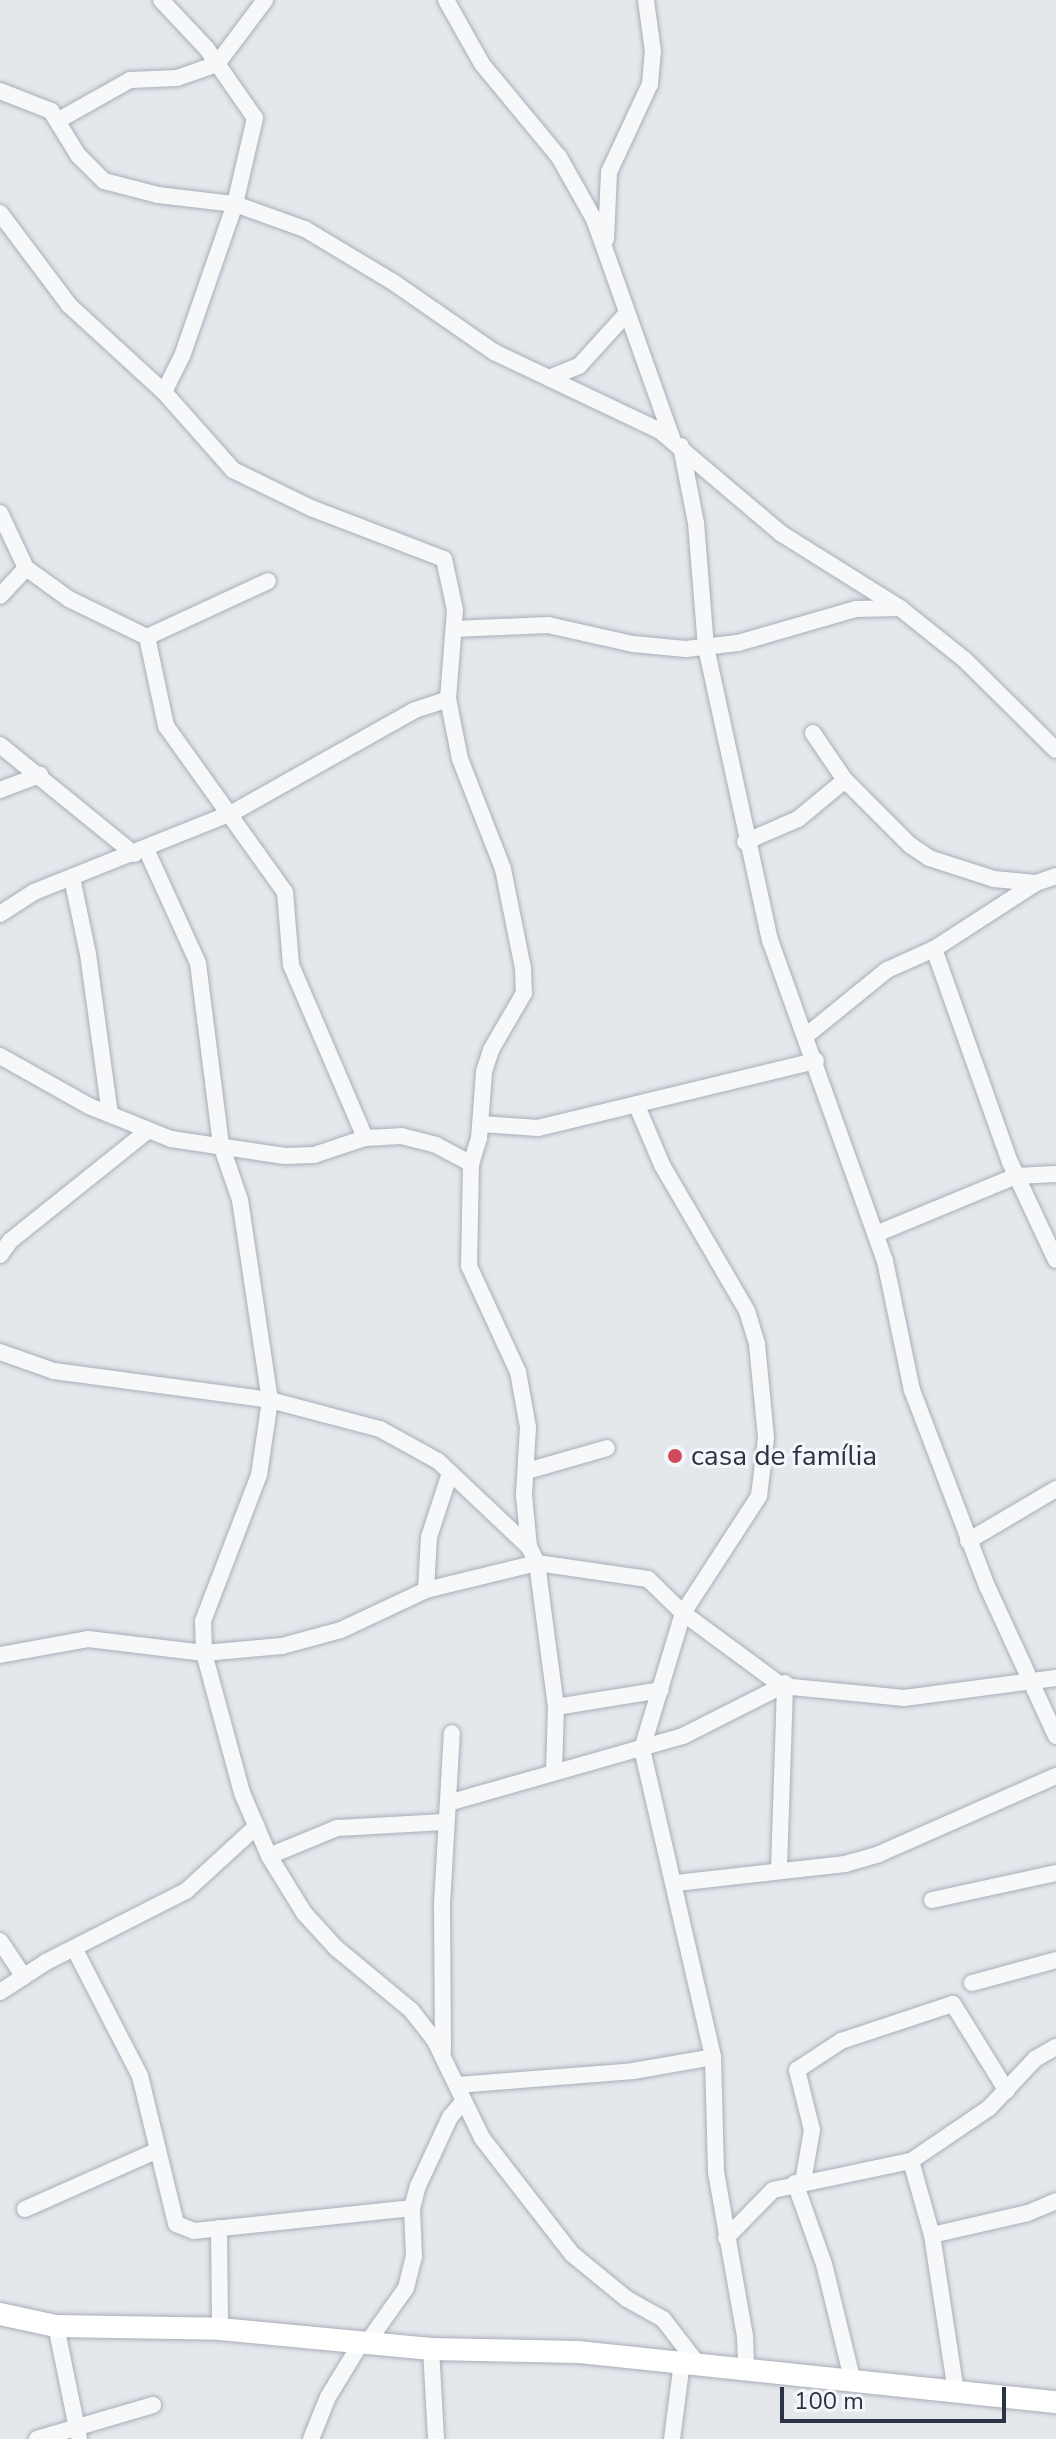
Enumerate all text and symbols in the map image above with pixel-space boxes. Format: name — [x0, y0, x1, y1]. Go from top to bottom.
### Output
place label: casa de família — [691, 1439, 877, 1473]
marker: casa de família — [666, 1447, 684, 1465]
scale bar — [784, 2371, 1010, 2421]
text: 100 m — [794, 2385, 864, 2417]

